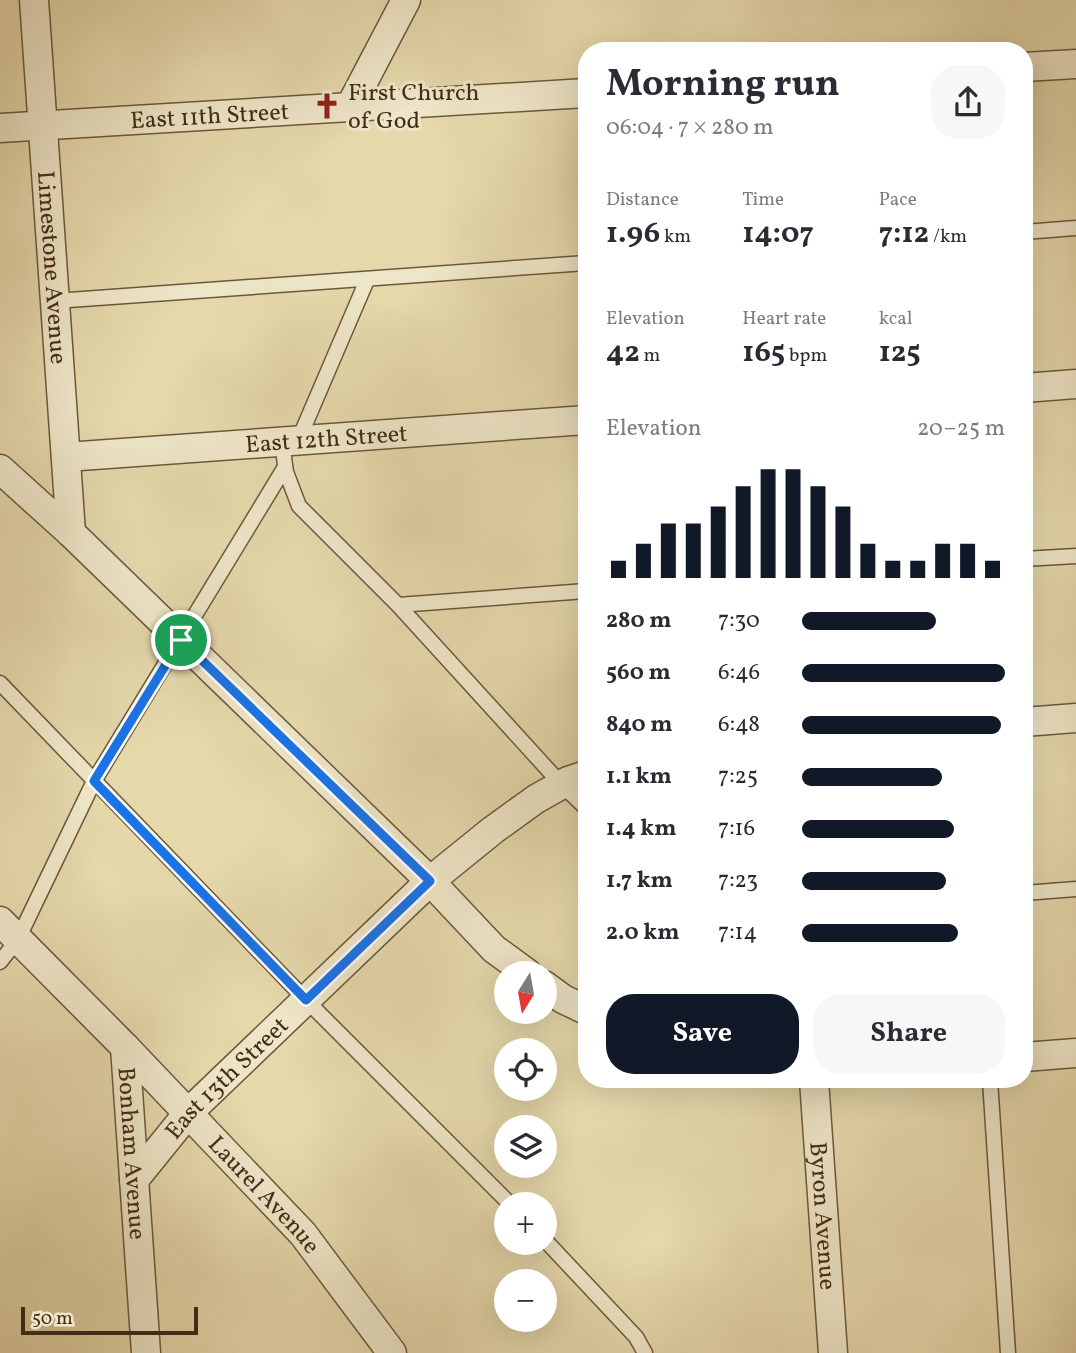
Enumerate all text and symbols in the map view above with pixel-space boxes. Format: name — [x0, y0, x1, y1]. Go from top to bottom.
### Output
text: Morning run — [606, 59, 840, 112]
button: share — [931, 65, 1005, 139]
place label: First Church of God — [348, 77, 480, 139]
church icon: First Church of God — [312, 91, 342, 121]
street label: East 11th Street — [129, 96, 290, 139]
text: 06:04 · 7 × 280 m — [606, 112, 774, 144]
street label: Limestone Avenue — [27, 170, 74, 365]
text: Distance — [606, 187, 679, 213]
text: Time — [742, 187, 784, 213]
text: Pace — [879, 187, 917, 213]
text: 1.96 — [606, 213, 660, 255]
text: 14:07 — [742, 213, 814, 255]
text: 7:12 — [879, 213, 929, 255]
text: km — [660, 224, 691, 250]
text: /km — [929, 224, 967, 250]
text: Elevation — [606, 306, 685, 332]
text: Heart rate — [742, 306, 826, 332]
text: kcal — [879, 306, 912, 332]
text: 42 — [606, 332, 640, 374]
text: 165 — [742, 332, 785, 374]
text: 125 — [879, 332, 921, 374]
text: m — [640, 343, 660, 369]
text: bpm — [785, 343, 827, 369]
text: Elevation — [606, 413, 702, 445]
text: 20–25 m — [917, 413, 1005, 445]
street label: East 12th Street — [244, 418, 409, 463]
text: 280 m — [606, 605, 672, 637]
text: 7:30 — [718, 605, 760, 637]
pin — [151, 610, 211, 670]
icon: arrive — [162, 621, 200, 659]
text: 560 m — [606, 657, 671, 689]
text: 6:46 — [718, 657, 760, 689]
text: 840 m — [606, 709, 672, 741]
text: 6:48 — [718, 709, 760, 741]
text: 1.1 km — [606, 761, 672, 793]
text: 7:25 — [718, 761, 758, 793]
text: 1.4 km — [606, 813, 677, 845]
text: 7:16 — [718, 813, 755, 845]
text: 1.7 km — [606, 865, 673, 897]
text: 7:23 — [718, 865, 758, 897]
text: 2.0 km — [606, 917, 679, 949]
text: 7:14 — [718, 917, 757, 949]
north arrow — [494, 961, 556, 1024]
map controls — [494, 961, 557, 1332]
button: Save — [606, 994, 799, 1074]
button: Share — [813, 994, 1005, 1074]
street label: East 13th Street — [158, 1010, 297, 1148]
button: locate — [494, 1038, 557, 1101]
street label: Bonham Avenue — [107, 1066, 153, 1241]
button: layers — [494, 1115, 557, 1178]
street label: Laurel Avenue — [199, 1129, 327, 1262]
street label: Byron Avenue — [799, 1141, 844, 1291]
button: + — [494, 1192, 557, 1255]
button: − — [494, 1269, 557, 1332]
scale bar — [21, 1304, 198, 1336]
text: 50 m — [32, 1306, 73, 1332]

